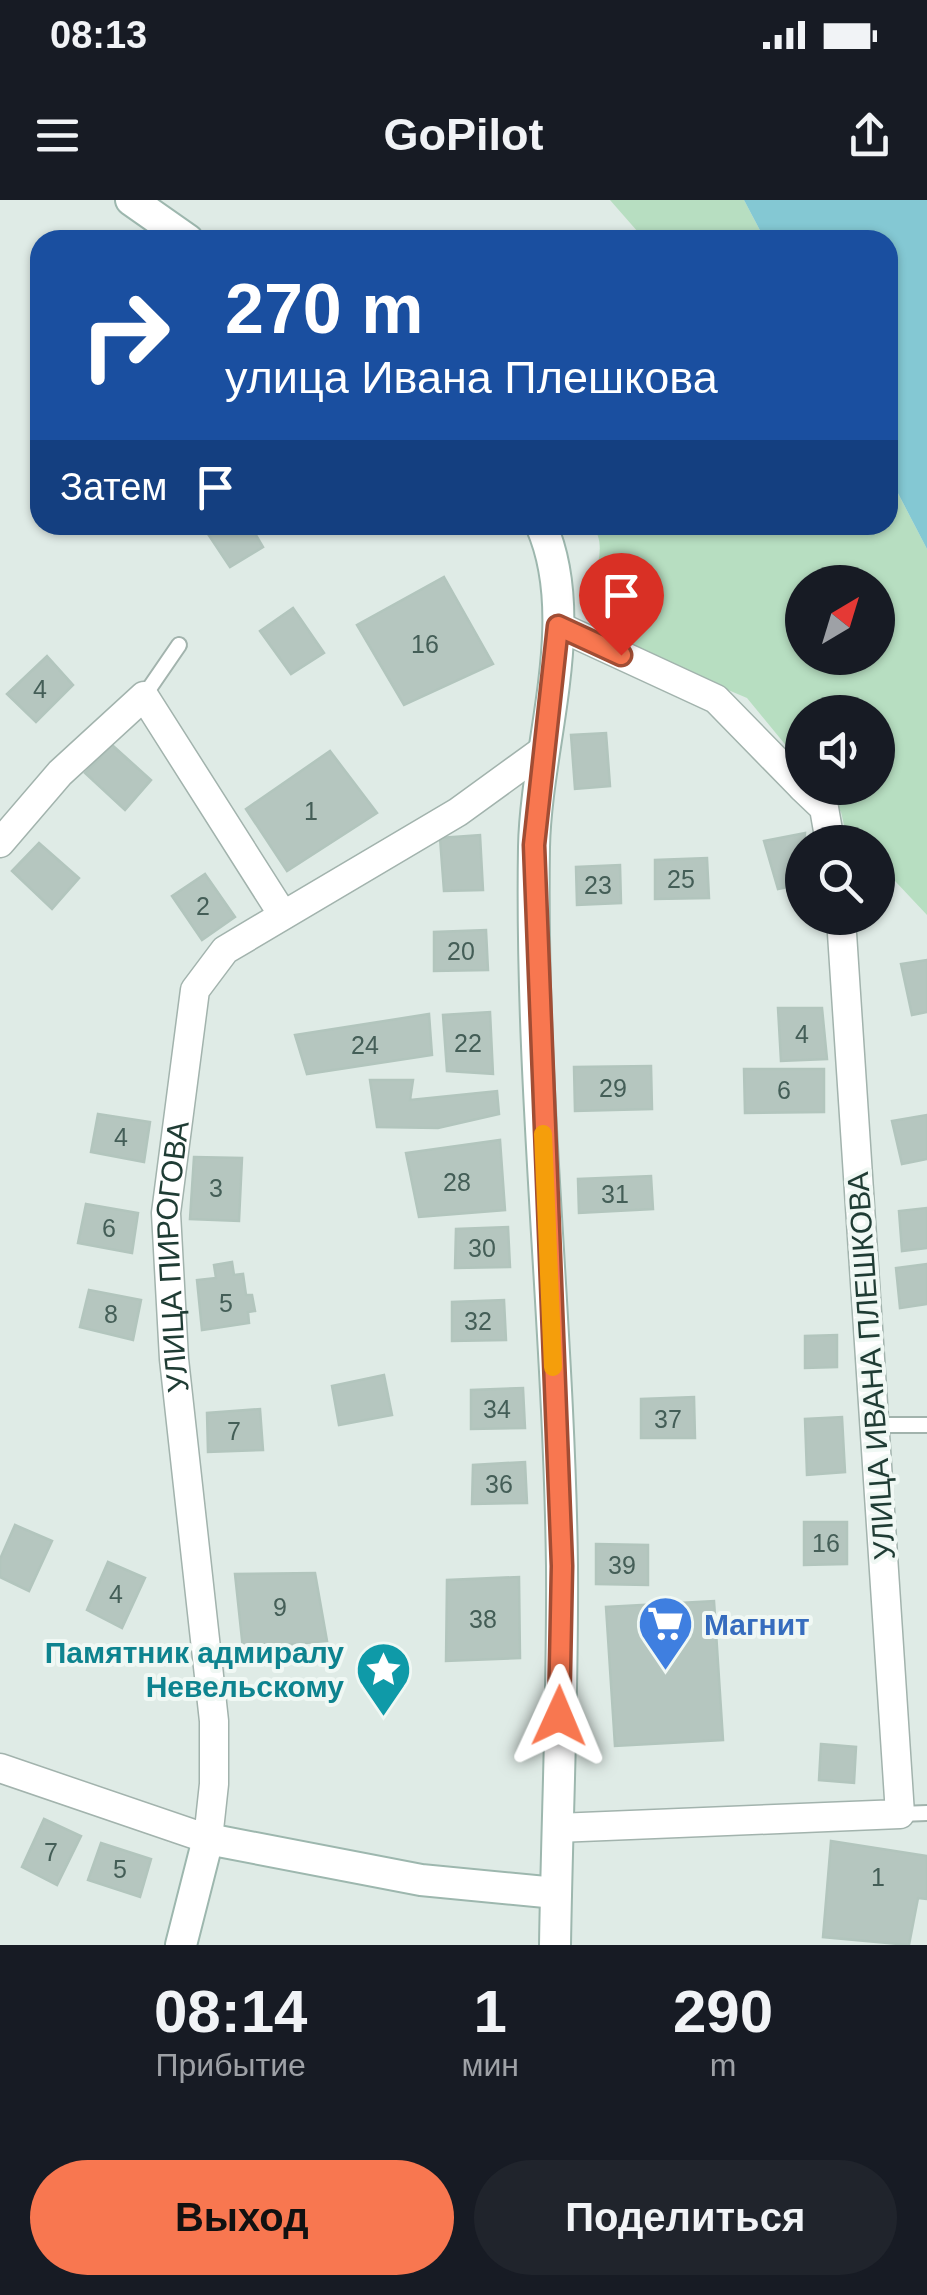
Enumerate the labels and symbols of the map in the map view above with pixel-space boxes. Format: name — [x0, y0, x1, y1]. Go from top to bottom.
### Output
pin — [579, 553, 664, 656]
north arrow — [785, 565, 895, 675]
house number: 16 — [411, 630, 439, 658]
house number: 4 — [33, 675, 47, 703]
house number: 1 — [304, 797, 318, 825]
house number: 25 — [667, 865, 695, 893]
house number: 23 — [584, 871, 612, 899]
house number: 2 — [196, 892, 210, 920]
house number: 20 — [447, 937, 475, 965]
house number: 4 — [795, 1020, 809, 1048]
house number: 22 — [454, 1029, 482, 1057]
house number: 24 — [351, 1031, 379, 1059]
house number: 29 — [599, 1074, 627, 1102]
house number: 6 — [777, 1076, 791, 1104]
street label: УЛИЦА ПИРОГОВА — [149, 1119, 194, 1394]
house number: 4 — [114, 1123, 128, 1151]
house number: 28 — [443, 1168, 471, 1196]
street label: УЛИЦА ИВАНА ПЛЕШКОВА — [841, 1171, 901, 1561]
house number: 3 — [209, 1174, 223, 1202]
house number: 31 — [601, 1180, 629, 1208]
house number: 6 — [102, 1214, 116, 1242]
house number: 30 — [468, 1234, 496, 1262]
house number: 5 — [219, 1289, 233, 1317]
house number: 8 — [104, 1300, 118, 1328]
house number: 32 — [464, 1307, 492, 1335]
house number: 34 — [483, 1395, 511, 1423]
house number: 37 — [654, 1405, 682, 1433]
house number: 7 — [227, 1417, 241, 1445]
house number: 36 — [485, 1470, 513, 1498]
house number: 16 — [812, 1529, 840, 1557]
house number: 39 — [608, 1551, 636, 1579]
house number: 4 — [109, 1580, 123, 1608]
house number: 9 — [273, 1593, 287, 1621]
supermarket icon: Магнит — [635, 1594, 695, 1673]
house number: 38 — [469, 1605, 497, 1633]
place label: Магнит — [704, 1608, 810, 1641]
place label: Памятник адмиралу Невельскому — [45, 1636, 344, 1703]
place icon: Памятник адмиралу Невельскому — [353, 1639, 413, 1718]
position arrow — [507, 1664, 611, 1768]
house number: 7 — [44, 1838, 58, 1866]
house number: 5 — [113, 1855, 127, 1883]
house number: 1 — [871, 1863, 885, 1891]

